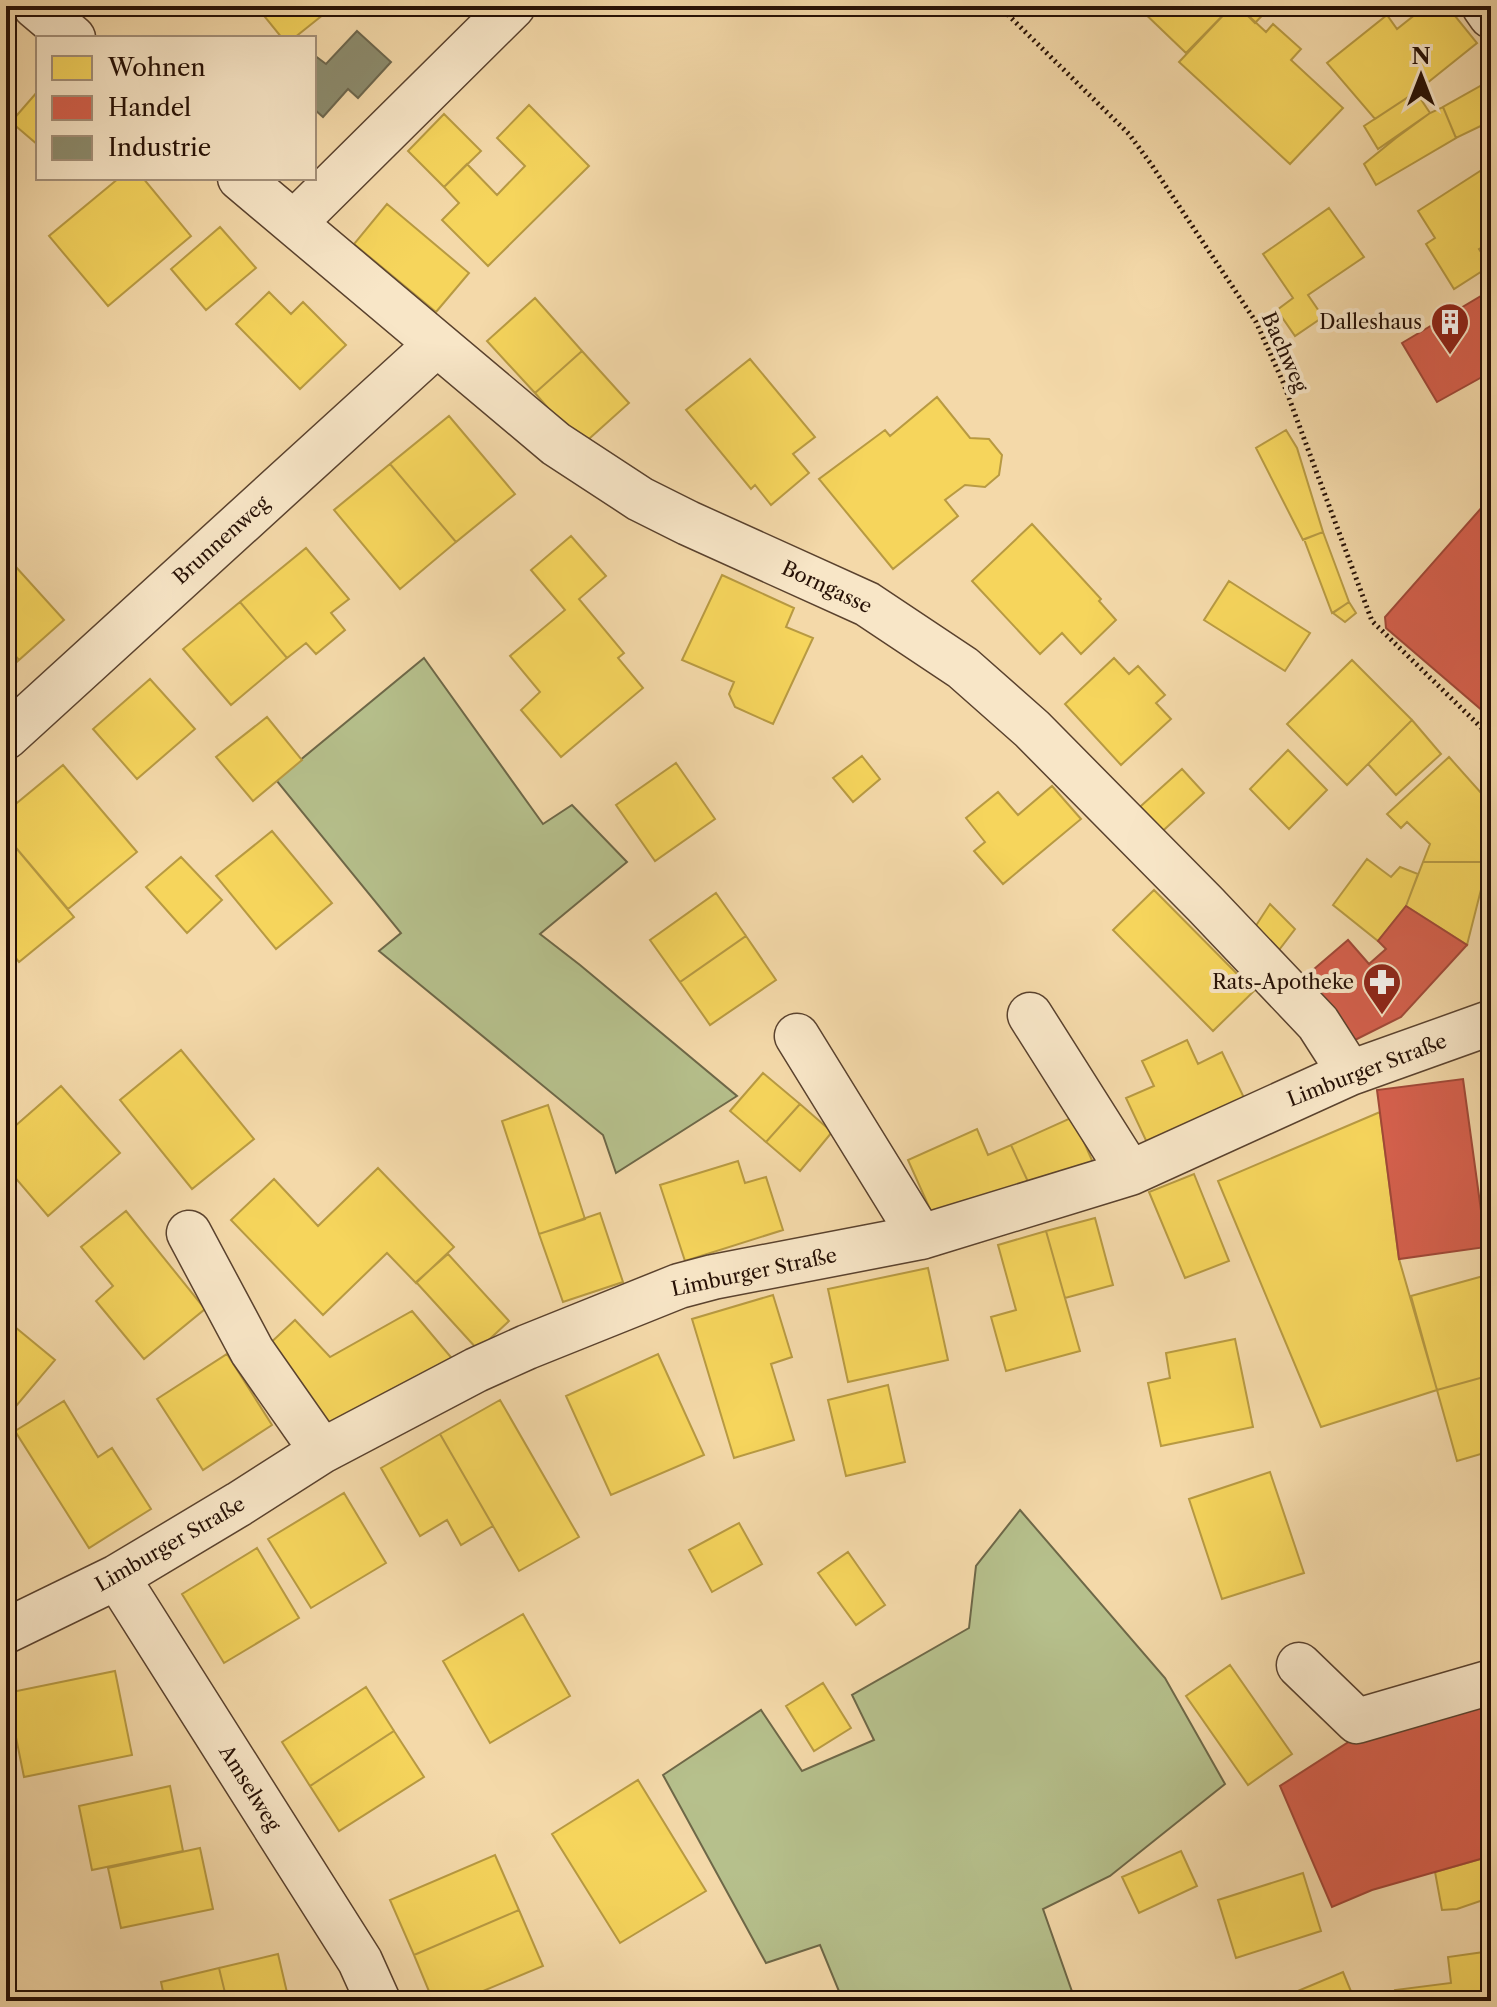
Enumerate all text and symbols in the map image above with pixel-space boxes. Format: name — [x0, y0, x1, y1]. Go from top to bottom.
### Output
legend — [36, 36, 316, 180]
north arrow — [1381, 36, 1461, 116]
text: N — [1411, 43, 1431, 70]
text: Wohnen — [107, 53, 206, 82]
text: Handel — [108, 93, 191, 122]
text: Industrie — [108, 133, 211, 162]
building icon: Dalleshaus — [1429, 301, 1471, 356]
street label: Bachweg — [1257, 308, 1313, 396]
place label: Dalleshaus — [1319, 310, 1422, 334]
street label: Brunnenweg — [168, 490, 274, 589]
street label: Borngasse — [778, 556, 876, 618]
pharmacy icon: Rats-Apotheke — [1361, 961, 1403, 1016]
place label: Rats-Apotheke — [1212, 970, 1354, 994]
street label: Limburger Straße — [1284, 1029, 1450, 1111]
street label: Limburger Straße — [669, 1243, 839, 1301]
street label: Limburger Straße — [91, 1491, 249, 1597]
street label: Amselweg — [214, 1740, 286, 1836]

